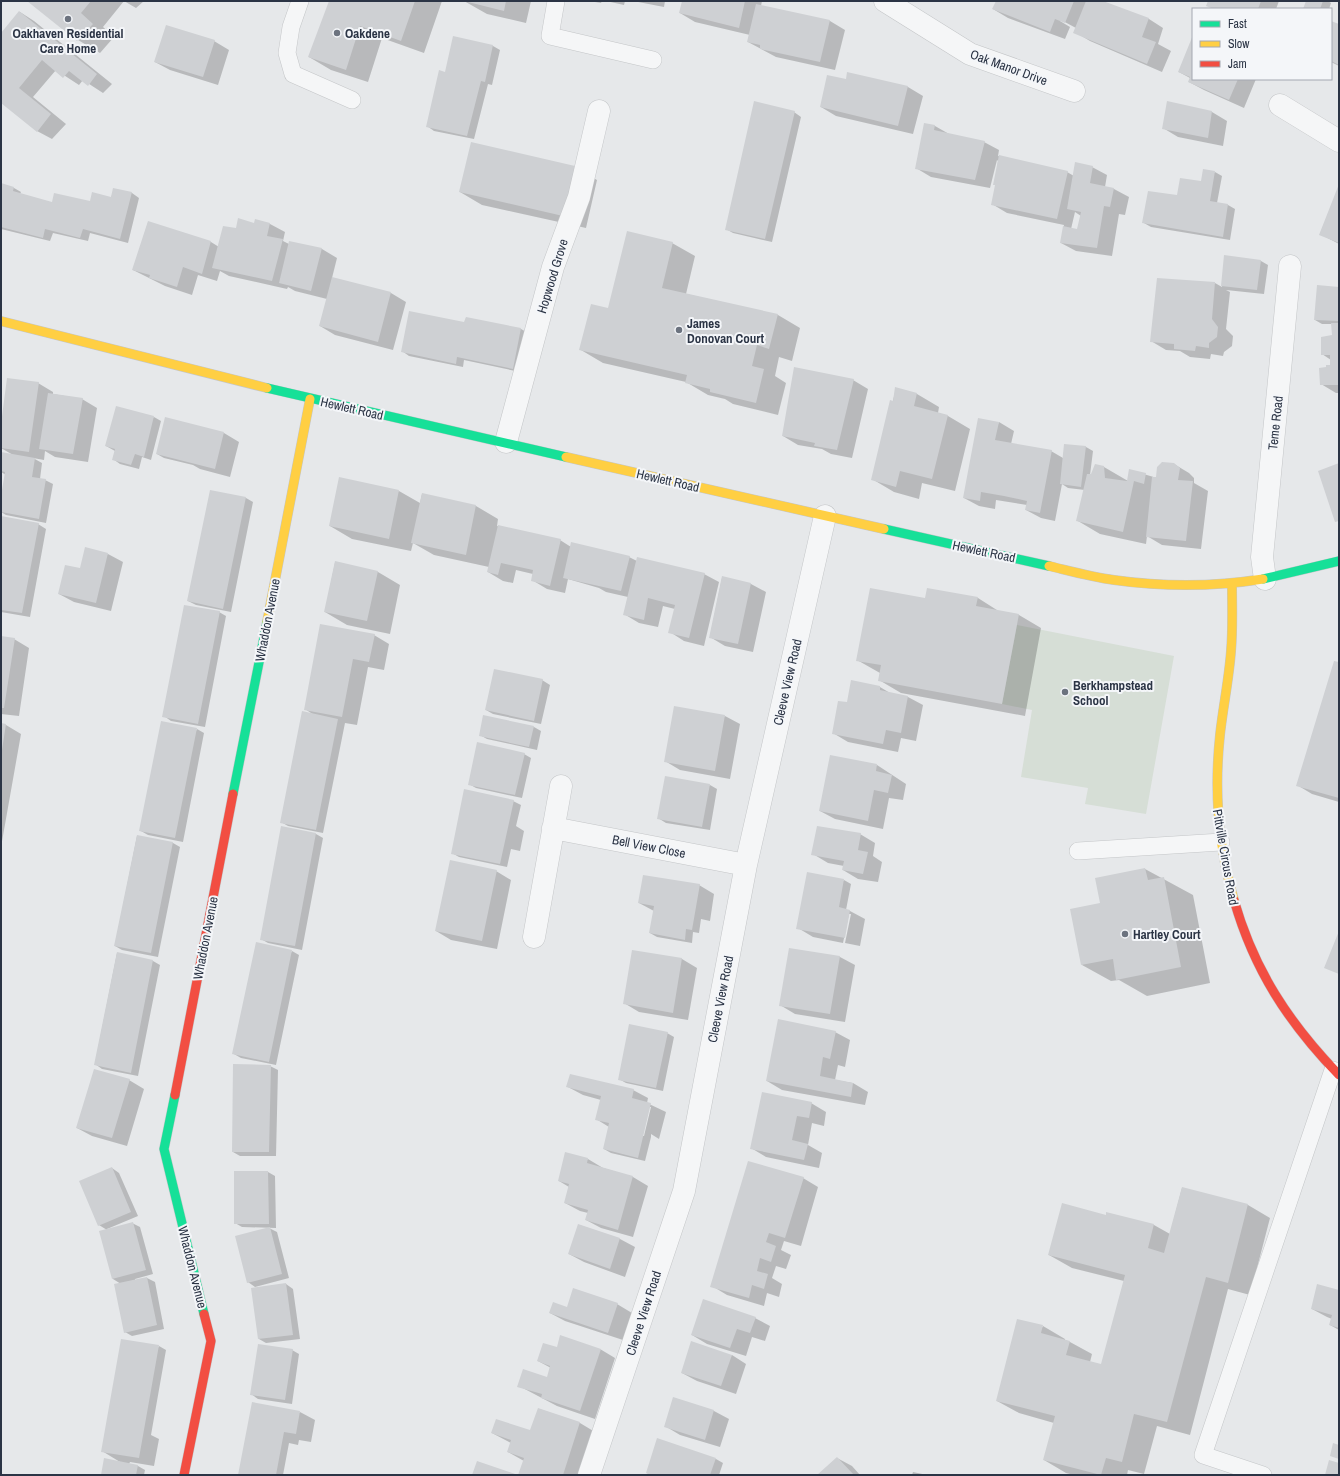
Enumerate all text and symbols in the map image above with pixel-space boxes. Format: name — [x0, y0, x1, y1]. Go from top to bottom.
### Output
legend — [1192, 8, 1332, 80]
marker: Oakhaven Residential Care Home — [63, 14, 73, 24]
text: Fast — [1228, 16, 1247, 32]
place label: Oakhaven Residential Care Home — [13, 25, 123, 57]
place label: Oakdene — [345, 25, 390, 42]
marker: Oakdene — [332, 28, 342, 38]
text: Slow — [1228, 36, 1250, 52]
street label: Oak Manor Drive — [968, 46, 1050, 89]
text: Jam — [1228, 56, 1247, 72]
street label: Hopwood Grove — [533, 237, 572, 315]
place label: James Donovan Court — [687, 315, 764, 347]
marker: James Donovan Court — [674, 325, 684, 335]
street label: Hewlett Road — [319, 393, 385, 424]
street label: Teme Road — [1264, 395, 1287, 451]
street label: Hewlett Road — [635, 465, 701, 496]
street label: Hewlett Road — [951, 537, 1017, 566]
street label: Whaddon Avenue — [251, 577, 284, 663]
street label: Cleeve View Road — [769, 637, 806, 727]
place label: Berkhampstead School — [1073, 677, 1153, 709]
marker: Berkhampstead School — [1060, 687, 1070, 697]
street label: Pittville Circus Road — [1209, 808, 1242, 906]
street label: Bell View Close — [611, 831, 687, 862]
street label: Whaddon Avenue — [189, 895, 222, 981]
place label: Hartley Court — [1133, 926, 1201, 943]
marker: Hartley Court — [1120, 929, 1130, 939]
street label: Cleeve View Road — [704, 954, 737, 1044]
street label: Whaddon Avenue — [174, 1224, 211, 1310]
street label: Cleeve View Road — [622, 1269, 665, 1358]

